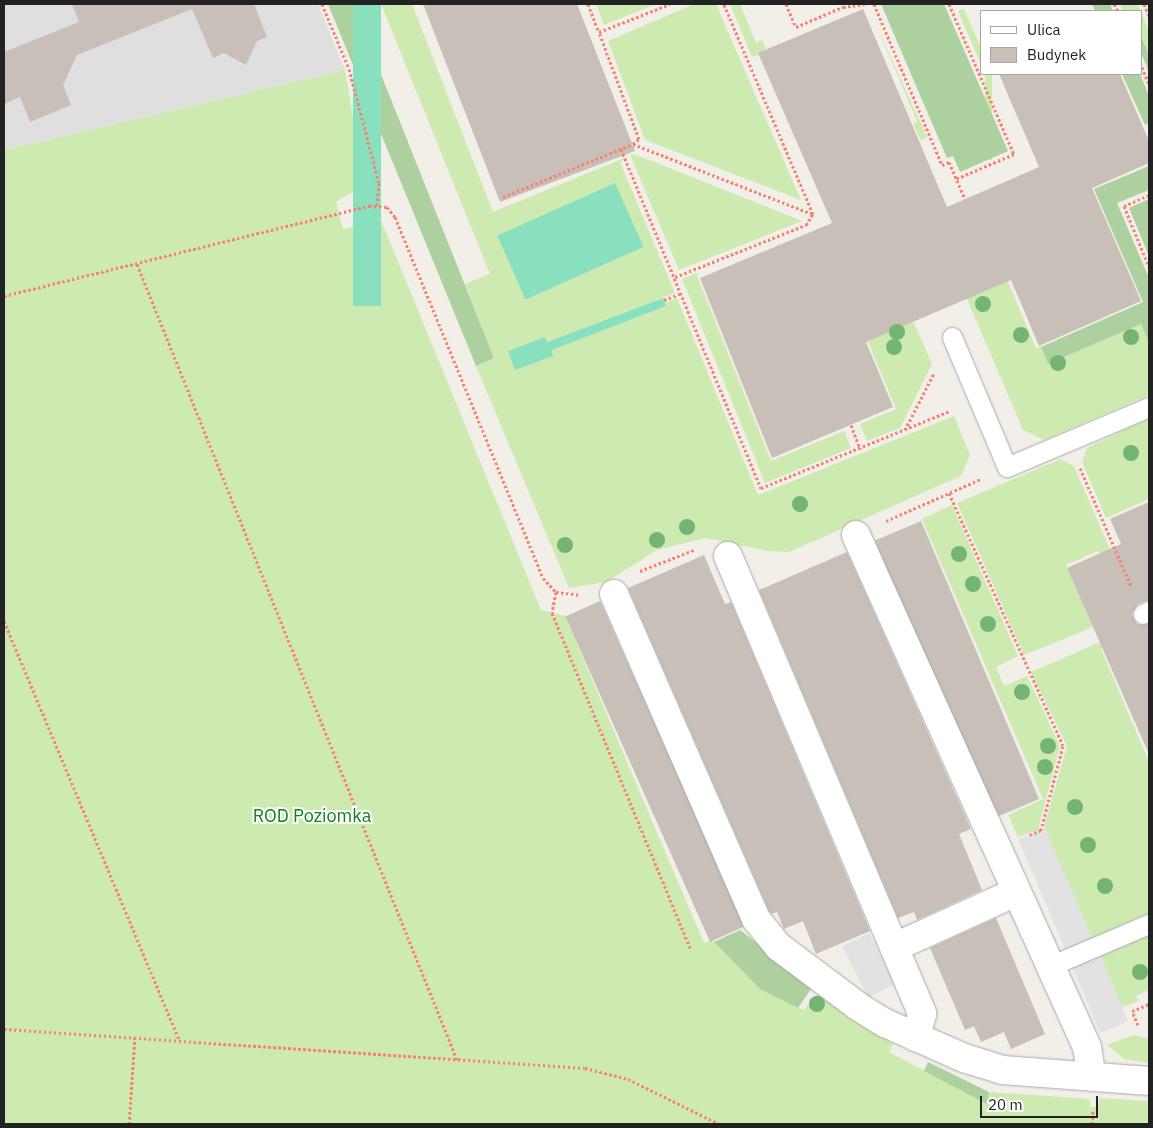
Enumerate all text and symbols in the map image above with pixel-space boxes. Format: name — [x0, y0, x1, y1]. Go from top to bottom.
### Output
legend — [980, 10, 1143, 75]
text: Ulica — [1027, 20, 1061, 39]
text: Budynek — [1027, 45, 1086, 64]
park label: ROD Poziomka — [253, 805, 371, 827]
scale bar — [983, 1086, 1100, 1118]
text: 20 m — [988, 1095, 1023, 1114]

